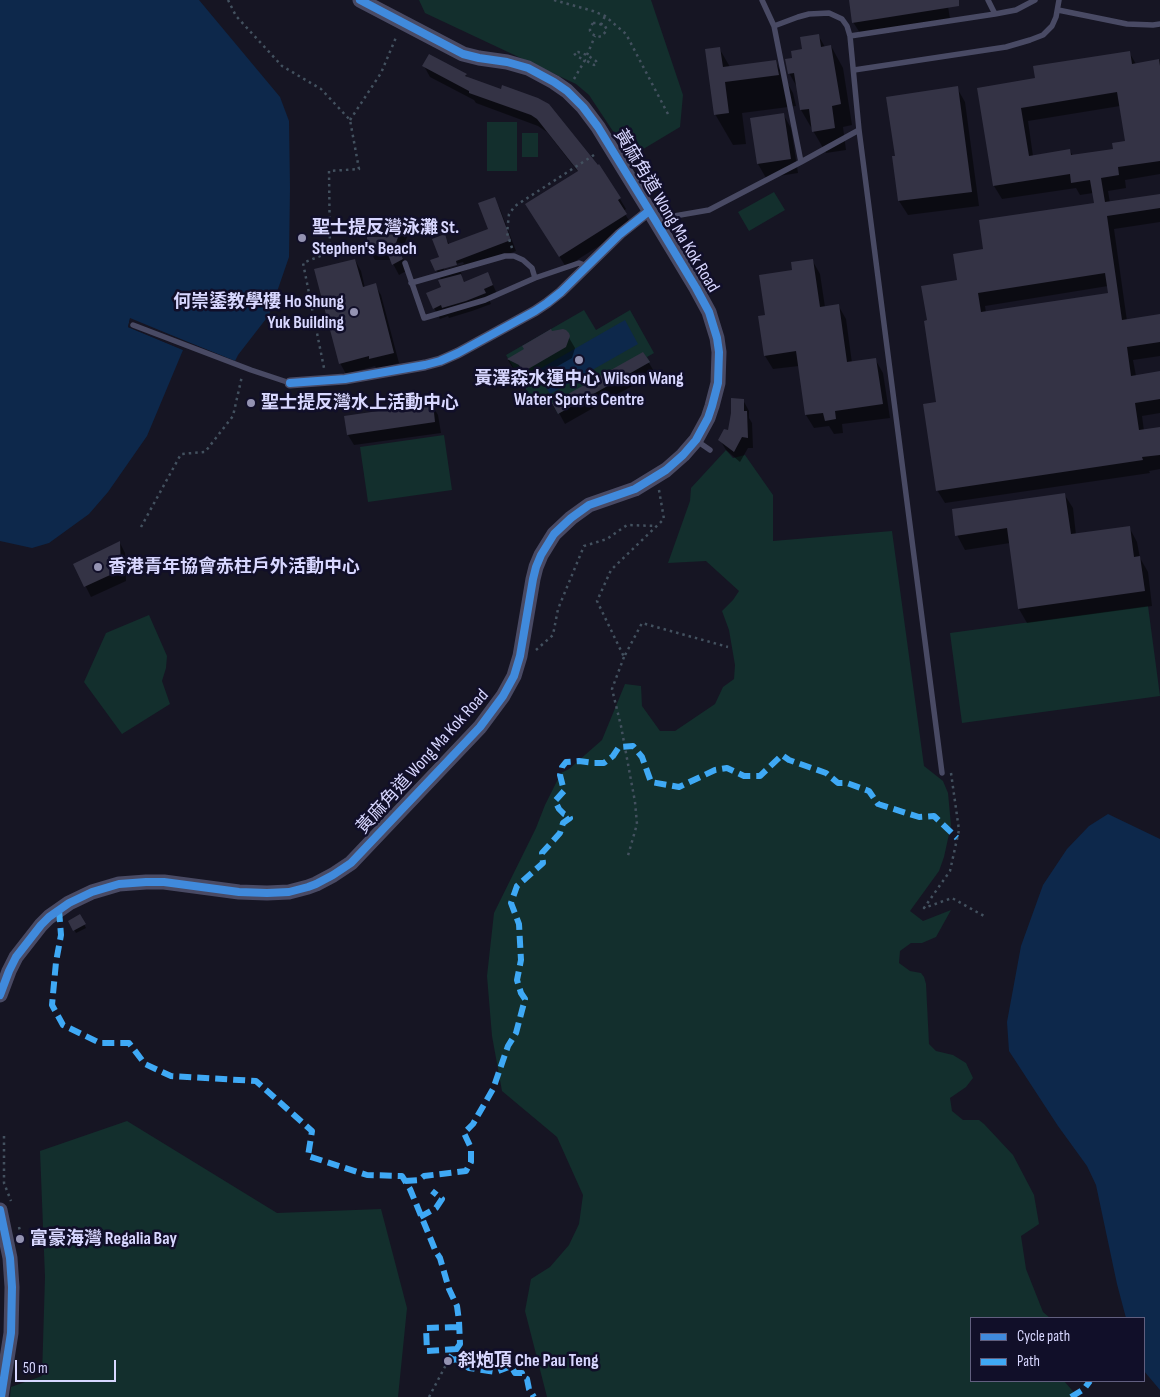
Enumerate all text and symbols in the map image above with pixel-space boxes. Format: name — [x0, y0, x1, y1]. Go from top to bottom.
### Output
street label: 黃麻角道 Wong Ma Kok Road — [609, 125, 723, 297]
place label: 聖士提反灣泳灘 St. Stephen's Beach — [312, 217, 459, 260]
marker: 聖士提反灣泳灘 St. Stephen's Beach — [296, 232, 308, 244]
place label: 何崇鋈教學樓 Ho Shung Yuk Building — [173, 291, 344, 334]
marker: 何崇鋈教學樓 Ho Shung Yuk Building — [348, 306, 360, 318]
marker: 黃澤森水運中心 Wilson Wang Water Sports Centre — [573, 354, 585, 366]
place label: 黃澤森水運中心 Wilson Wang Water Sports Centre — [474, 368, 684, 410]
place label: 聖士提反灣水上活動中心 — [261, 392, 459, 414]
marker: 聖士提反灣水上活動中心 — [245, 397, 257, 409]
place label: 香港青年協會赤柱戶外活動中心 — [108, 556, 360, 578]
marker: 香港青年協會赤柱戶外活動中心 — [92, 561, 104, 573]
street label: 黃麻角道 Wong Ma Kok Road — [352, 685, 494, 839]
place label: 富豪海灣 Regalia Bay — [30, 1228, 177, 1250]
marker: 富豪海灣 Regalia Bay — [14, 1233, 26, 1245]
legend — [970, 1317, 1145, 1382]
text: Cycle path — [1017, 1327, 1070, 1346]
scale bar — [18, 1350, 119, 1382]
place label: 斜炮頂 Che Pau Teng — [458, 1350, 599, 1372]
text: Path — [1017, 1352, 1040, 1371]
marker: 斜炮頂 Che Pau Teng — [442, 1355, 454, 1367]
text: 50 m — [23, 1359, 48, 1378]

